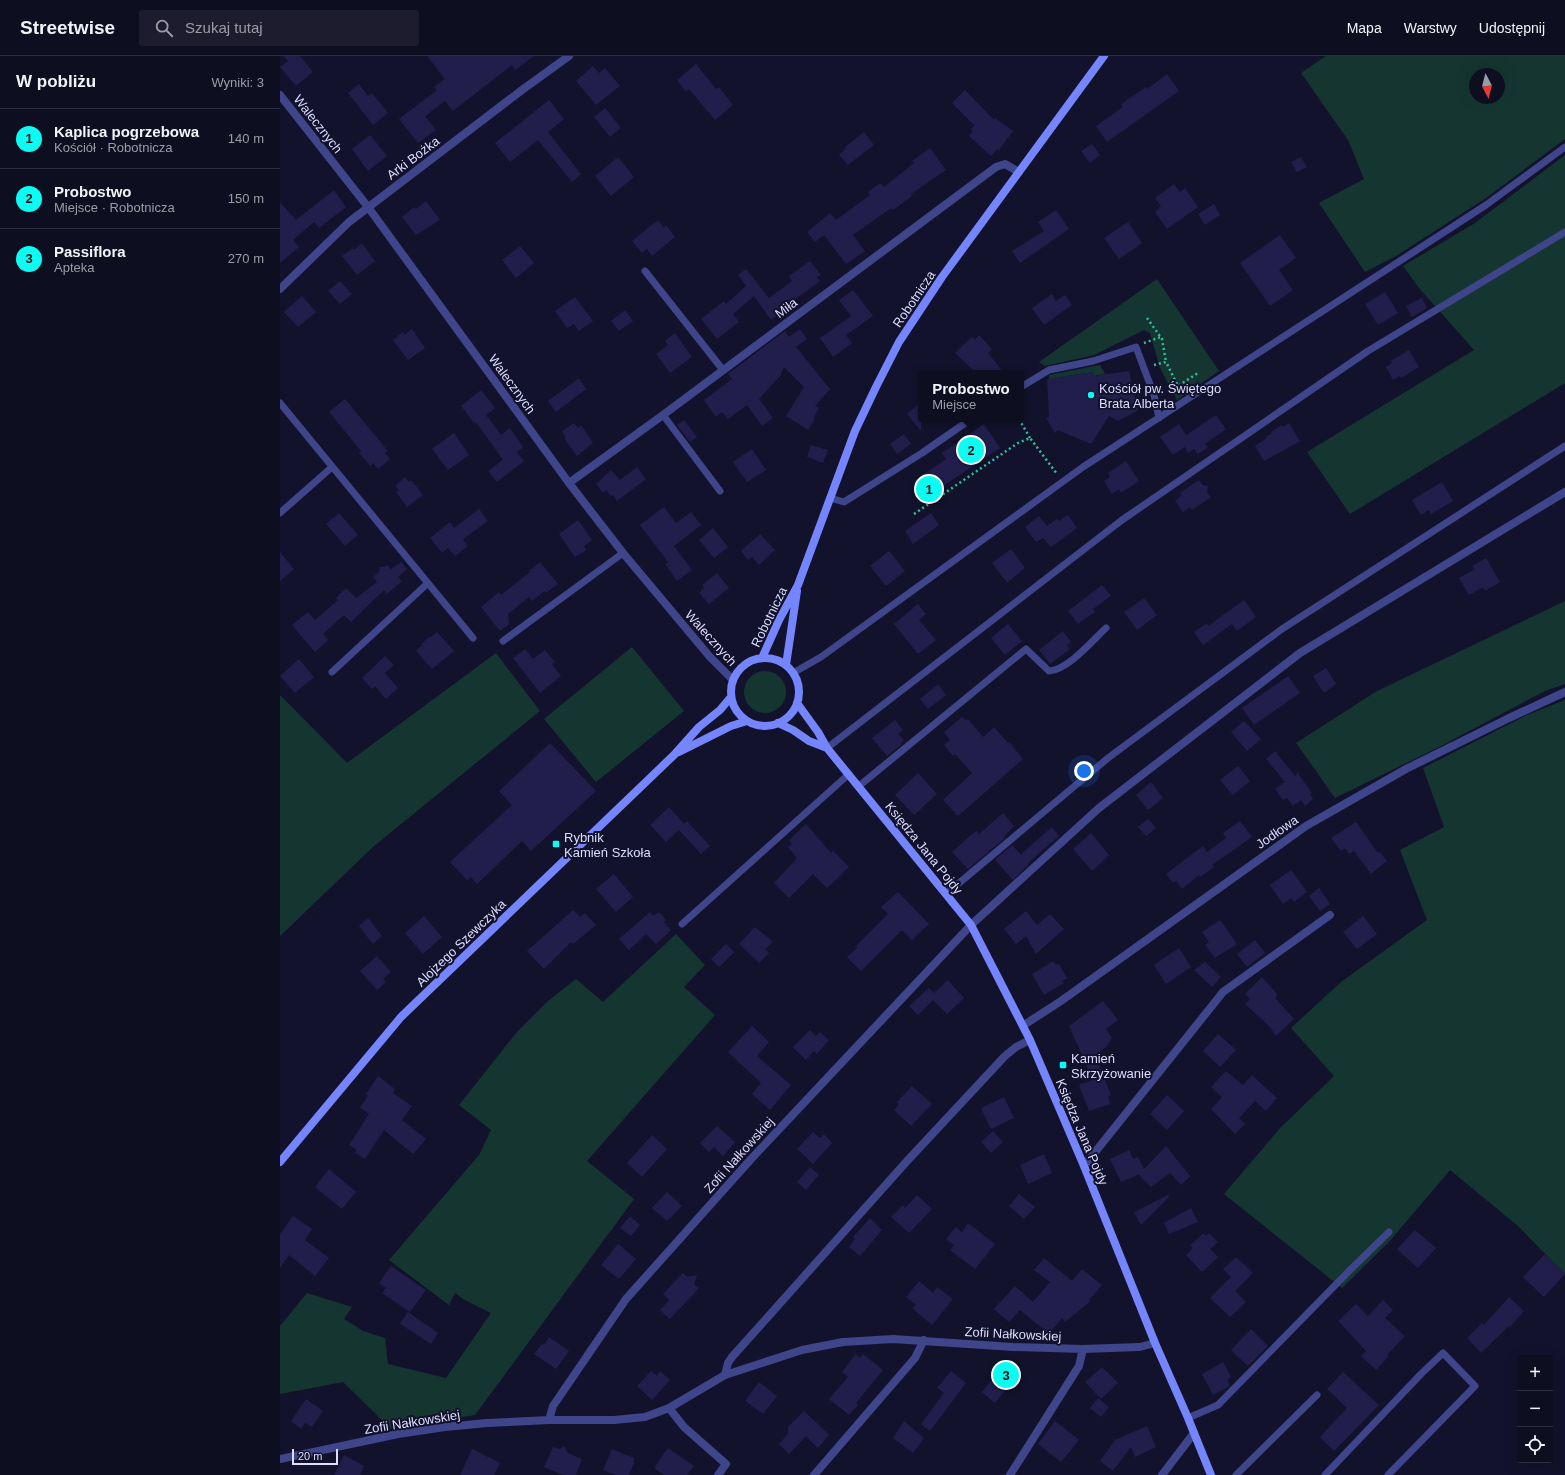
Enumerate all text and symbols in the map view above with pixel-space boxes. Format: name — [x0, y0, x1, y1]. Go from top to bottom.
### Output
search box — [139, 10, 419, 46]
text: Streetwise — [20, 17, 115, 38]
icon: search — [153, 17, 175, 39]
text: Szukaj tutaj — [185, 19, 263, 36]
text: Mapa — [1347, 20, 1382, 36]
text: Warstwy — [1404, 20, 1457, 36]
text: Udostępnij — [1479, 20, 1545, 36]
north arrow — [1469, 68, 1505, 104]
text: W pobliżu — [16, 72, 96, 91]
text: Wyniki: 3 — [211, 75, 264, 90]
street label: Walecznych — [291, 92, 345, 156]
text: Kaplica pogrzebowa — [54, 123, 199, 140]
text: 1 — [25, 131, 33, 146]
text: 140 m — [228, 131, 264, 146]
street label: Arki Bożka — [384, 133, 443, 183]
text: Kościół · Robotnicza — [54, 140, 173, 155]
text: Probostwo — [54, 183, 132, 200]
text: 2 — [25, 191, 33, 206]
text: 150 m — [228, 191, 264, 206]
text: Miejsce · Robotnicza — [54, 200, 175, 215]
text: Passiflora — [54, 243, 126, 260]
text: 3 — [25, 251, 33, 266]
text: 270 m — [228, 251, 264, 266]
text: Apteka — [54, 260, 94, 275]
street label: Robotnicza — [890, 267, 939, 330]
street label: Miła — [772, 294, 801, 321]
street label: Walecznych — [485, 351, 539, 417]
popup — [918, 370, 1024, 422]
text: Probostwo — [932, 380, 1010, 397]
place label: Kościół pw. Świętego Brata Alberta — [1099, 381, 1221, 411]
marker: Kościół pw. Świętego Brata Alberta — [1086, 390, 1096, 400]
text: Miejsce — [932, 397, 976, 412]
pin: 2 — [958, 435, 984, 465]
pin: 1 — [916, 474, 942, 504]
street label: Robotnicza — [748, 584, 790, 650]
street label: Walecznych — [682, 607, 740, 669]
your location — [1074, 761, 1094, 781]
street label: Księdza Jana Pojdy — [882, 799, 966, 897]
street label: Jodłowa — [1253, 812, 1301, 852]
place label: Rybnik Kamień Szkoła — [564, 830, 651, 860]
marker: Rybnik Kamień Szkoła — [551, 839, 561, 849]
street label: Alojzego Szewczyka — [413, 896, 509, 990]
place label: Kamień Skrzyżowanie — [1071, 1051, 1151, 1081]
marker: Kamień Skrzyżowanie — [1058, 1060, 1068, 1070]
street label: Księdza Jana Pojdy — [1053, 1077, 1111, 1188]
street label: Zofii Nałkowskiej — [701, 1114, 777, 1196]
street label: Zofii Nałkowskiej — [964, 1324, 1062, 1344]
map controls — [1517, 1355, 1553, 1463]
button: + — [1517, 1355, 1553, 1391]
pin: 3 — [993, 1360, 1019, 1390]
button: − — [1517, 1391, 1553, 1427]
street label: Zofii Nałkowskiej — [363, 1407, 461, 1437]
button: locate — [1517, 1427, 1553, 1463]
scale bar — [292, 1447, 338, 1466]
text: 20 m — [298, 1450, 322, 1462]

